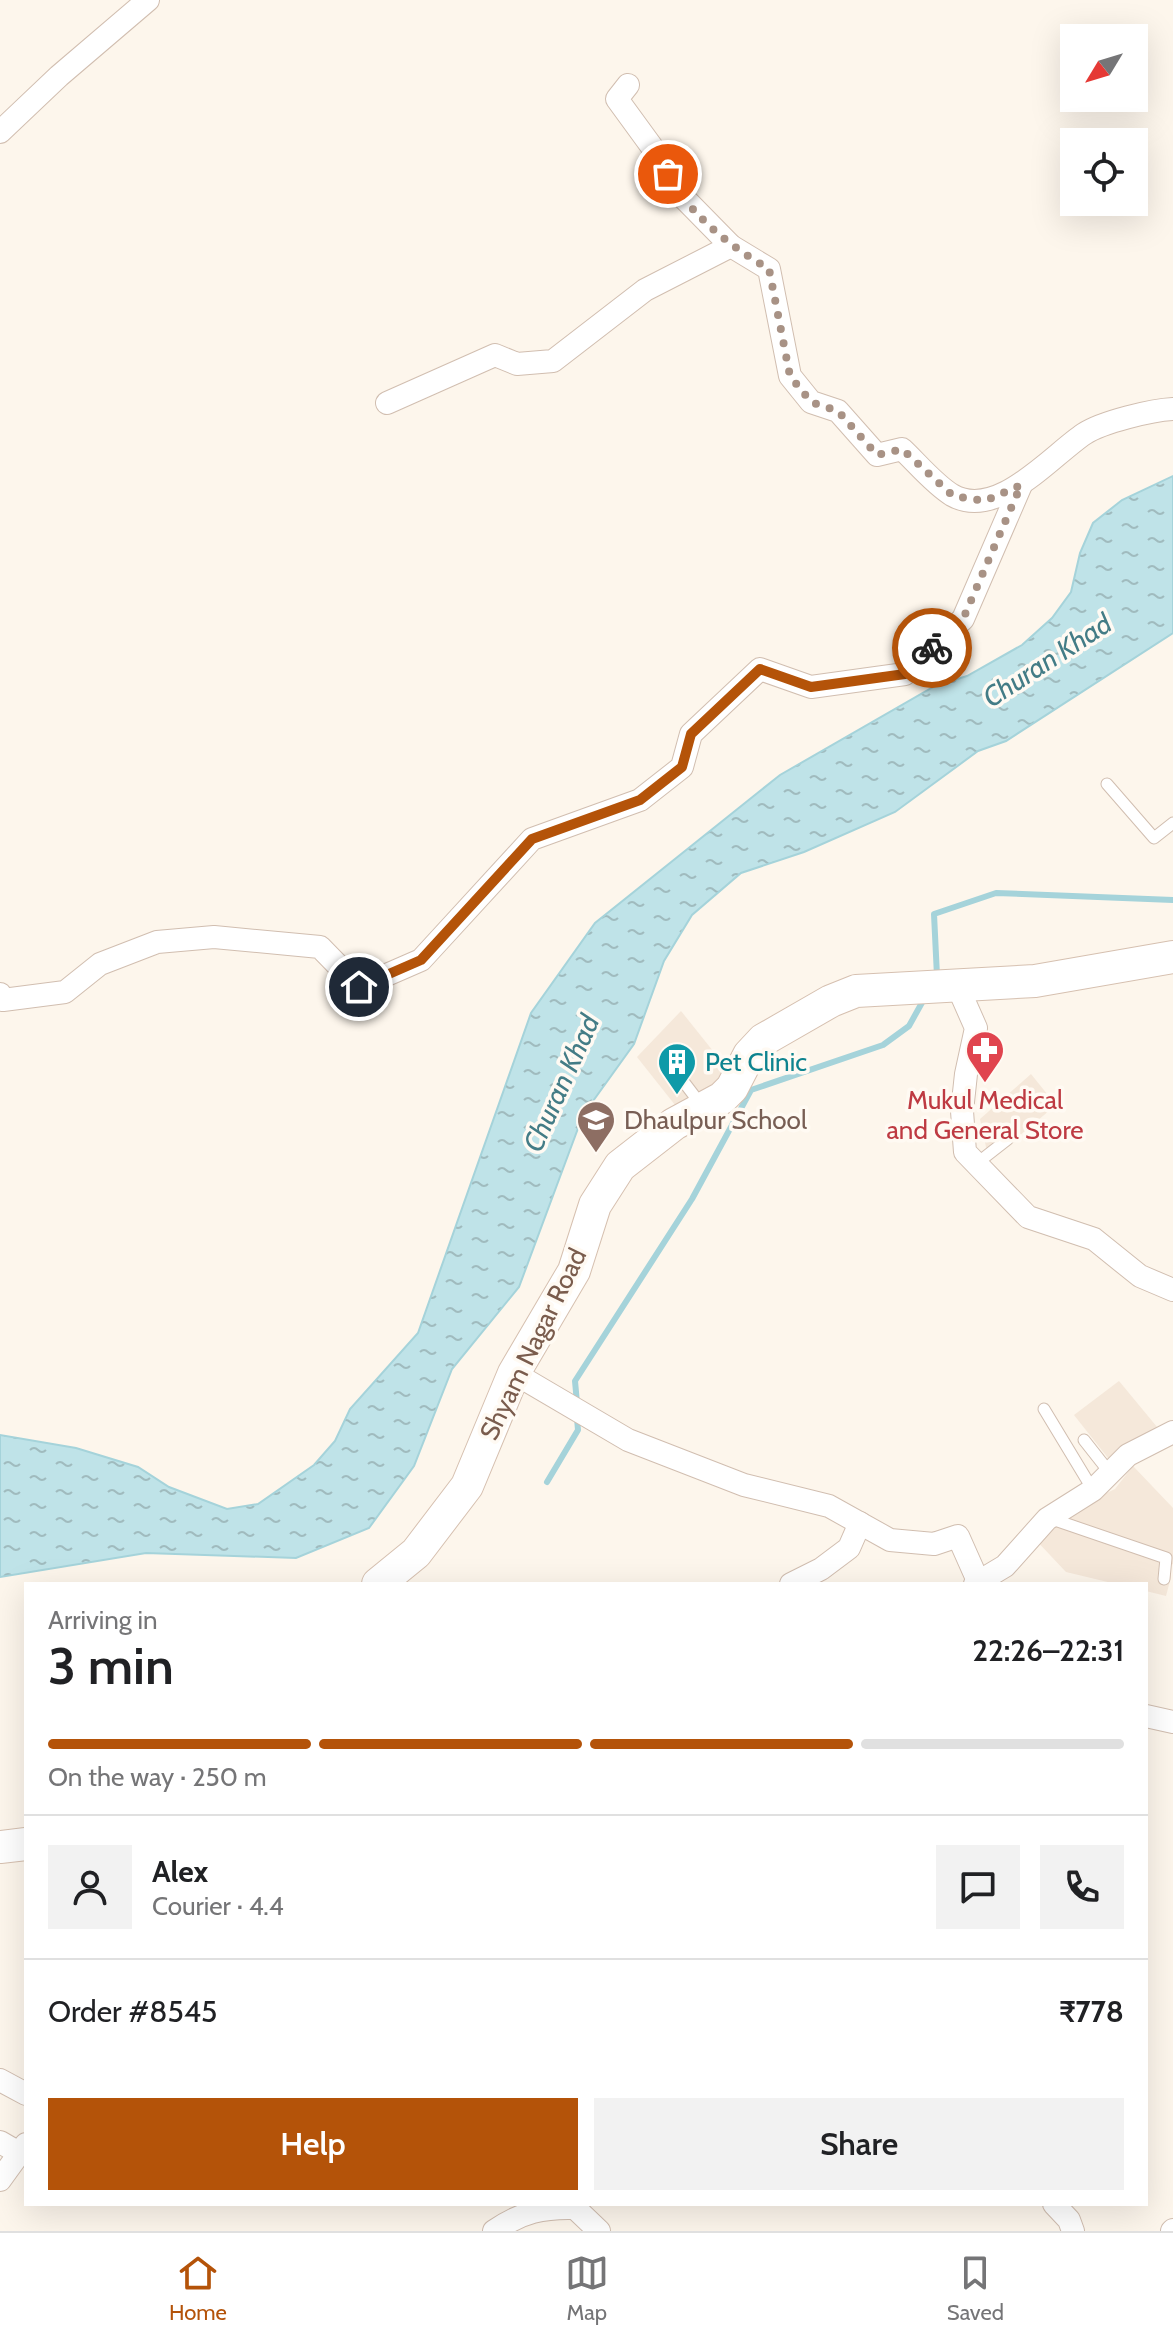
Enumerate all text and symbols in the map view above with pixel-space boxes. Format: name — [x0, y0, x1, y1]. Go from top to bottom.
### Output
north arrow — [1060, 24, 1148, 112]
map controls — [1060, 24, 1148, 216]
button: locate — [1060, 128, 1148, 216]
pin — [634, 140, 702, 208]
icon: bag — [646, 152, 690, 196]
water label: Churan Khad — [976, 605, 1119, 714]
courier — [892, 608, 972, 688]
icon: bike — [910, 626, 954, 670]
pin — [325, 953, 393, 1021]
icon: home — [337, 965, 381, 1009]
water label: Churan Khad — [516, 1008, 607, 1157]
pharmacy icon: Mukul Medical and General Store — [964, 1029, 1006, 1084]
building icon: Pet Clinic — [656, 1041, 698, 1096]
place label: Pet Clinic — [705, 1046, 807, 1078]
place label: Mukul Medical and General Store — [886, 1084, 1084, 1146]
school or university icon: Dhaulpur School — [575, 1099, 617, 1154]
place label: Dhaulpur School — [624, 1104, 807, 1136]
street label: Shyam Nagar Road — [473, 1243, 593, 1445]
text: Arriving in — [48, 1604, 158, 1636]
text: 22:26–22:31 — [972, 1632, 1124, 1669]
text: 3 min — [48, 1634, 174, 1697]
text: On the way · 250 m — [48, 1761, 266, 1793]
button: person — [48, 1845, 132, 1929]
button: chat — [936, 1845, 1020, 1929]
button: phone — [1040, 1845, 1124, 1929]
text: Alex — [152, 1853, 208, 1890]
text: Courier · 4.4 — [152, 1890, 284, 1922]
text: Order #8545 — [48, 1993, 217, 2030]
text: ₹778 — [1059, 1993, 1124, 2030]
button: Help — [48, 2098, 578, 2190]
button: Share — [594, 2098, 1124, 2190]
tab: Home — [169, 2251, 227, 2326]
tab: Map — [565, 2251, 609, 2326]
tab: Saved — [947, 2251, 1004, 2326]

